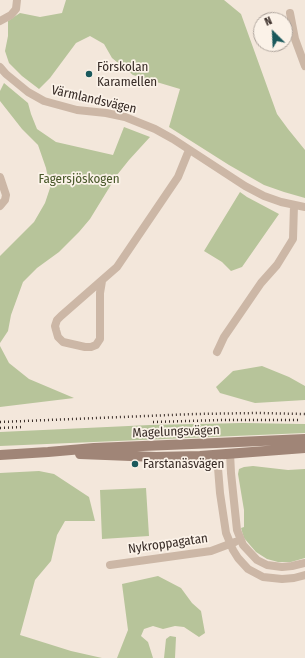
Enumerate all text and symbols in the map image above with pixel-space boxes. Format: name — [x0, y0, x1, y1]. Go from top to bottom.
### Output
north arrow — [253, 12, 293, 52]
text: N — [263, 14, 274, 29]
place label: Förskolan Karamellen — [97, 59, 157, 90]
marker: Förskolan Karamellen — [84, 69, 94, 79]
street label: Värmlandsvägen — [50, 83, 138, 117]
park label: Fagersjöskogen — [38, 171, 120, 187]
street label: Magelungsvägen — [132, 423, 220, 441]
place label: Farstanäsvägen — [143, 456, 224, 472]
marker: Farstanäsvägen — [130, 459, 140, 469]
street label: Nykroppagatan — [127, 531, 209, 557]

